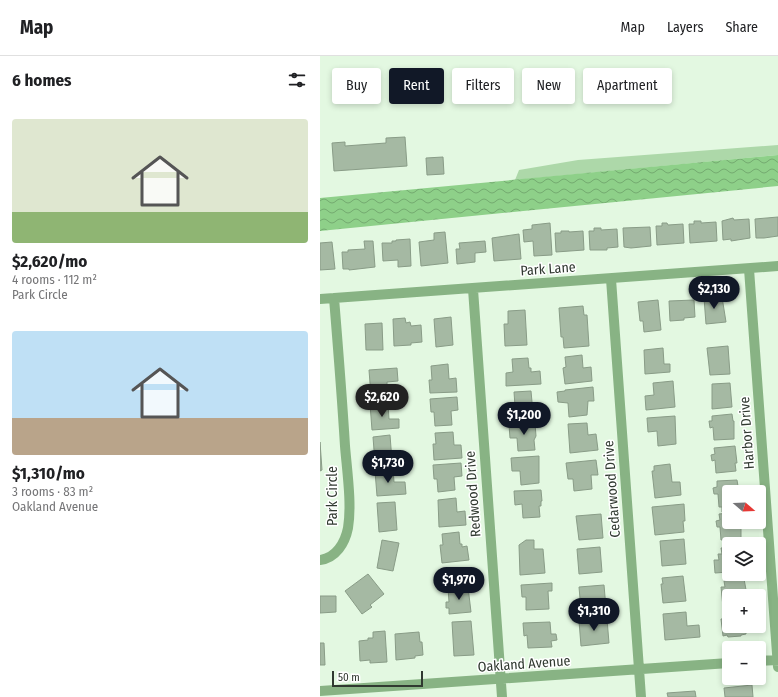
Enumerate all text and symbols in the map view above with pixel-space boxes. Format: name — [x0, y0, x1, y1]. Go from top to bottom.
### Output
text: Map — [20, 16, 53, 39]
text: Map — [621, 19, 645, 36]
text: Layers — [667, 19, 703, 36]
text: Share — [725, 19, 758, 36]
chip: Buy — [332, 68, 381, 104]
chip: Rent — [389, 68, 444, 104]
chip: Filters — [452, 68, 514, 104]
chip: New — [522, 68, 575, 104]
chip: Apartment — [583, 68, 672, 104]
icon: filters — [286, 69, 308, 91]
text: 6 homes — [12, 70, 71, 91]
icon: home — [124, 145, 196, 217]
text: $2,620/mo — [12, 251, 87, 272]
street label: Park Lane — [520, 259, 576, 279]
text: 4 rooms · 112 m² — [12, 272, 97, 287]
pin: $2,130 — [681, 276, 747, 310]
text: $2,130 — [698, 281, 730, 296]
text: Park Circle — [12, 287, 68, 302]
icon: home — [124, 357, 196, 429]
pin: $2,620 — [349, 384, 415, 418]
text: $2,620 — [365, 389, 399, 404]
street label: Harbor Drive — [736, 396, 758, 470]
pin: $1,200 — [491, 402, 557, 436]
text: $1,200 — [507, 407, 541, 422]
street label: Cedarwood Drive — [600, 440, 624, 538]
pin: $1,730 — [355, 450, 421, 484]
street label: Redwood Drive — [462, 450, 484, 538]
text: $1,730 — [371, 455, 405, 470]
text: $1,310/mo — [12, 463, 85, 484]
street label: Park Circle — [324, 466, 341, 526]
text: 3 rooms · 83 m² — [12, 484, 93, 499]
north arrow — [722, 485, 766, 529]
map controls — [722, 485, 766, 685]
text: Oakland Avenue — [12, 499, 98, 514]
button: layers — [722, 537, 766, 581]
pin: $1,970 — [426, 567, 492, 601]
text: $1,970 — [442, 572, 476, 587]
button: + — [722, 589, 766, 633]
pin: $1,310 — [561, 598, 627, 632]
text: $1,310 — [577, 603, 611, 618]
button: − — [722, 641, 766, 685]
street label: Oakland Avenue — [477, 652, 571, 676]
scale bar — [332, 669, 423, 688]
text: 50 m — [338, 671, 360, 684]

